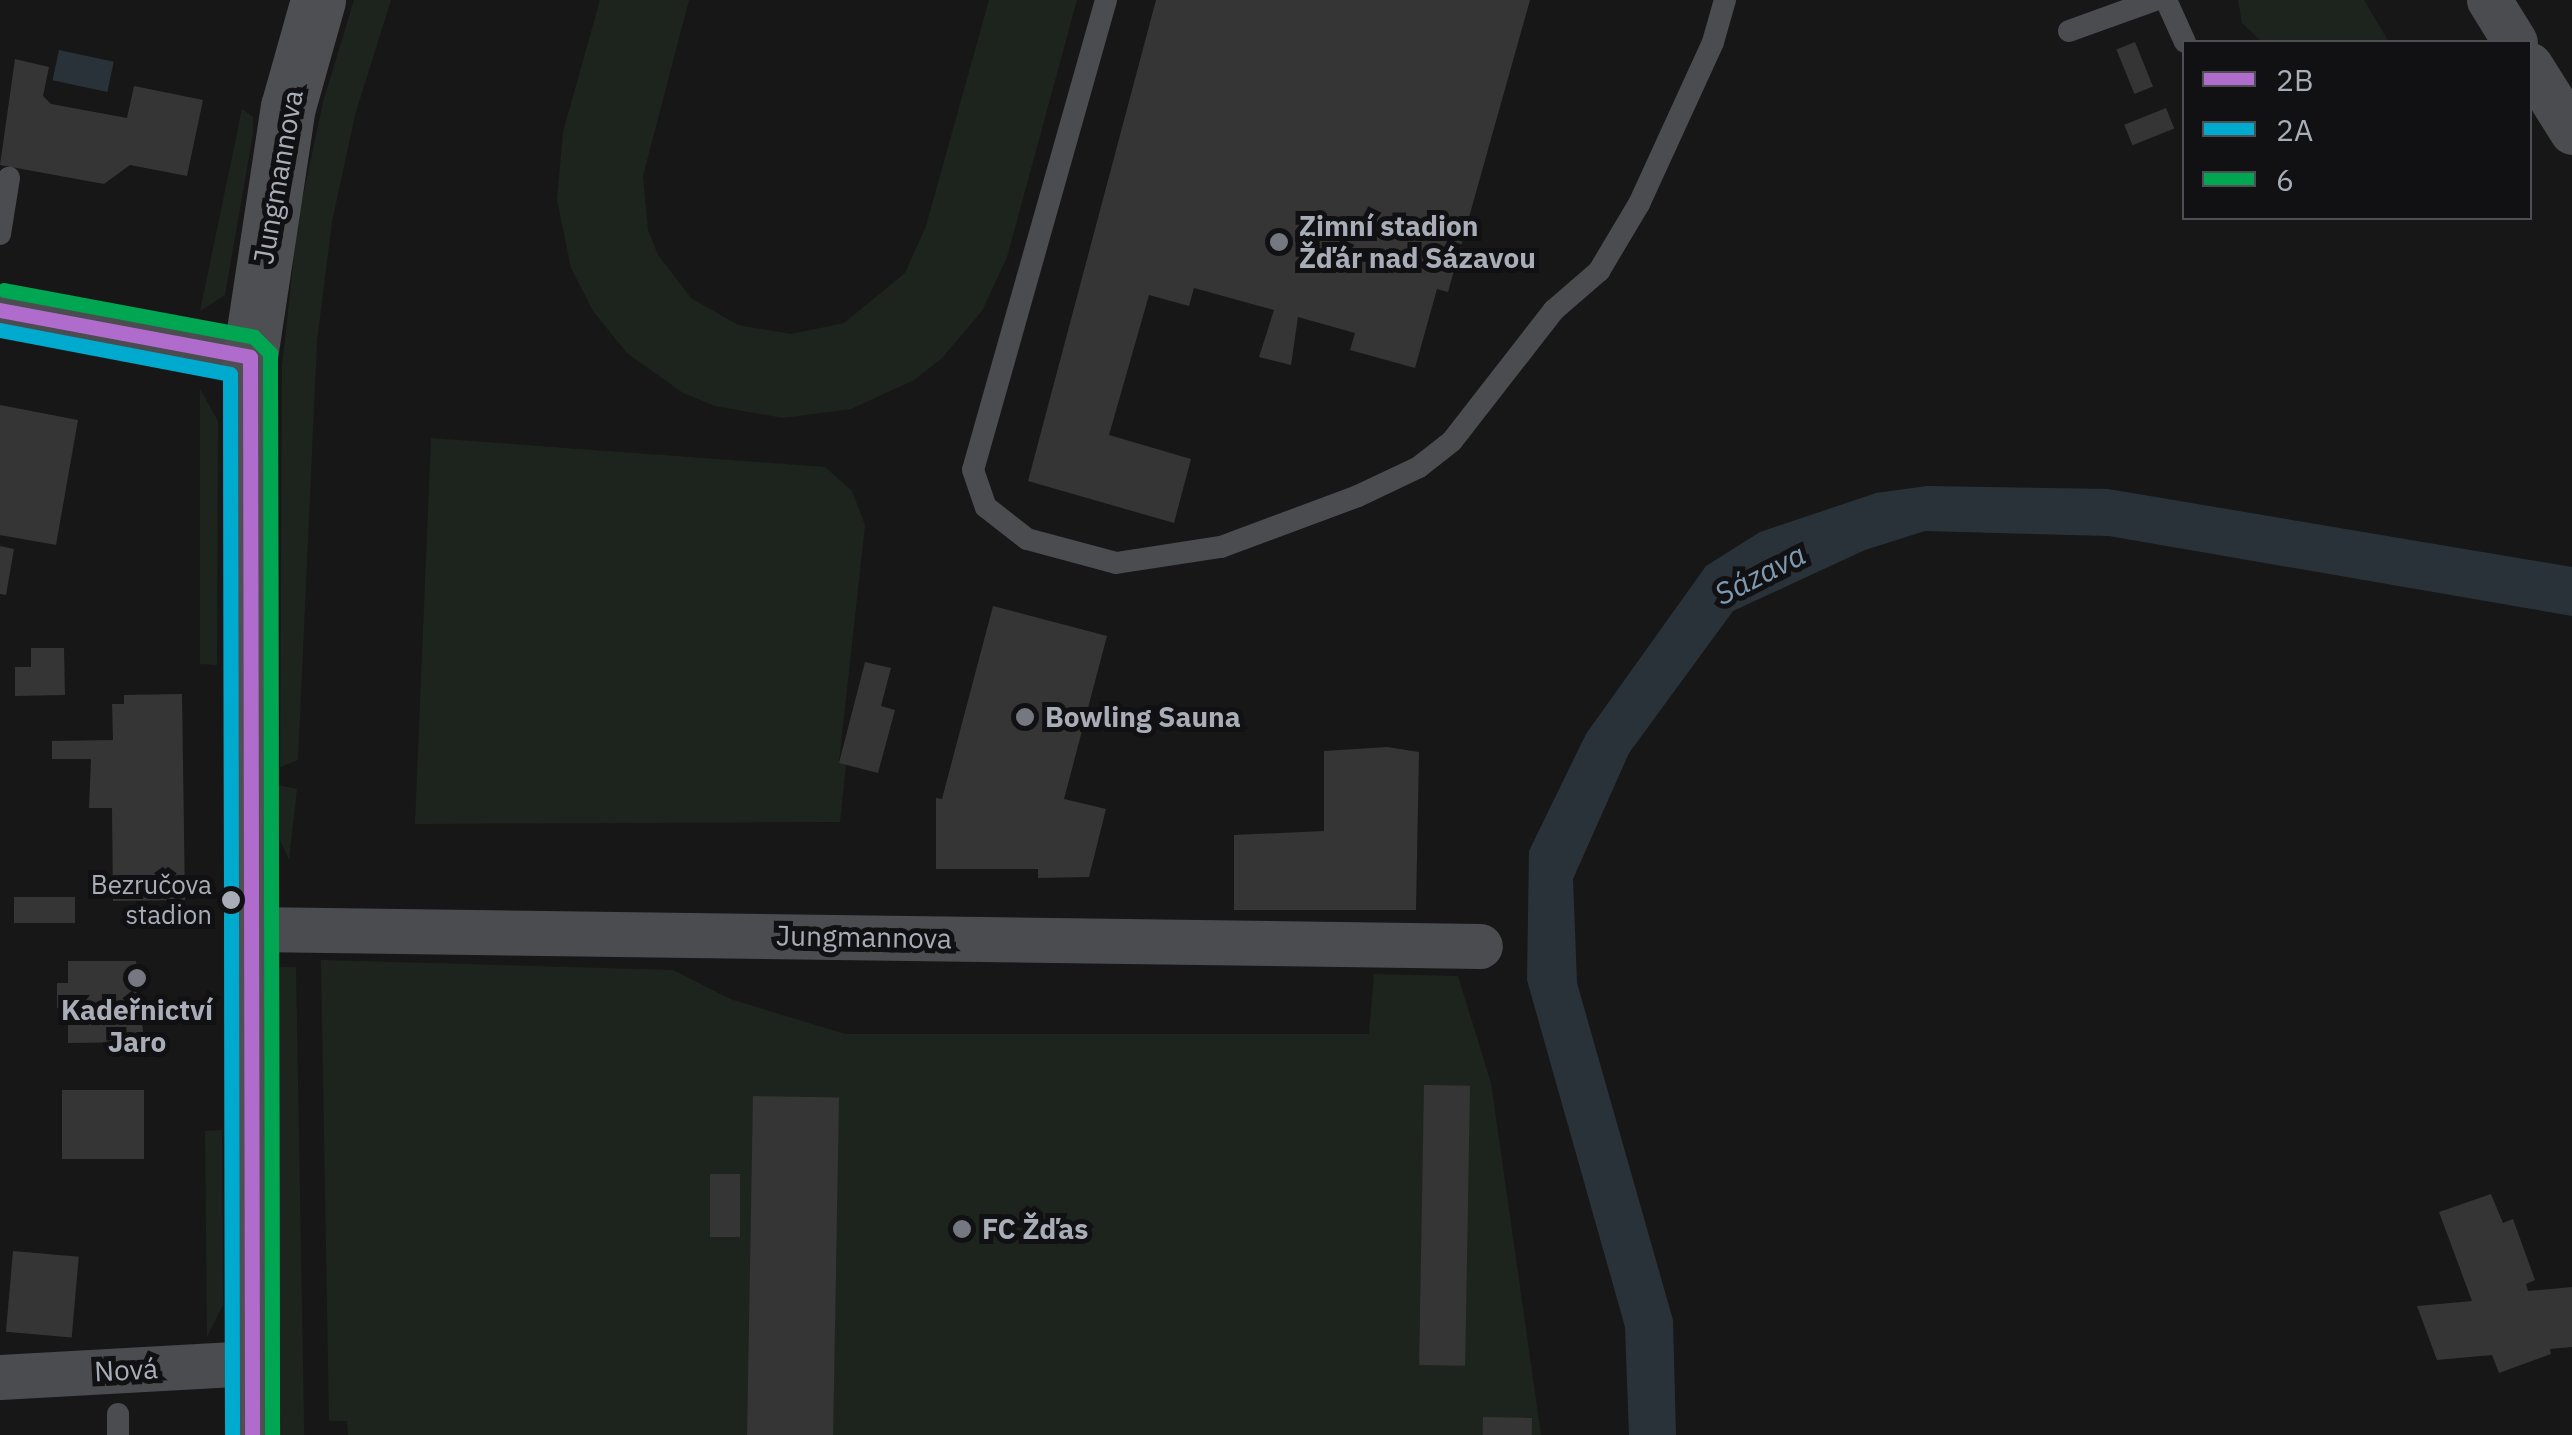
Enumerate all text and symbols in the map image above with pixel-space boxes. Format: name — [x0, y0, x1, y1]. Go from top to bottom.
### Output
legend — [2182, 40, 2532, 220]
text: 2B — [2276, 60, 2314, 99]
street label: Jungmannova — [246, 87, 310, 267]
text: 2A — [2276, 110, 2313, 149]
text: 6 — [2276, 160, 2294, 199]
place label: Zimní stadion Žďár nad Sázavou — [1299, 209, 1536, 275]
marker: Zimní stadion Žďár nad Sázavou — [1268, 231, 1290, 253]
water label: Sázava — [1709, 536, 1811, 612]
place label: Bowling Sauna — [1045, 700, 1241, 734]
marker: Bowling Sauna — [1014, 706, 1036, 728]
place label: Bezručova stadion — [91, 869, 212, 930]
marker: Bezručova stadion — [221, 890, 241, 910]
street label: Jungmannova — [776, 919, 952, 955]
marker: Kadeřnictví Jaro — [126, 967, 148, 989]
place label: Kadeřnictví Jaro — [61, 993, 213, 1059]
place label: FC Žďas — [982, 1212, 1088, 1246]
marker: FC Žďas — [951, 1218, 973, 1240]
street label: Nová — [93, 1352, 159, 1388]

